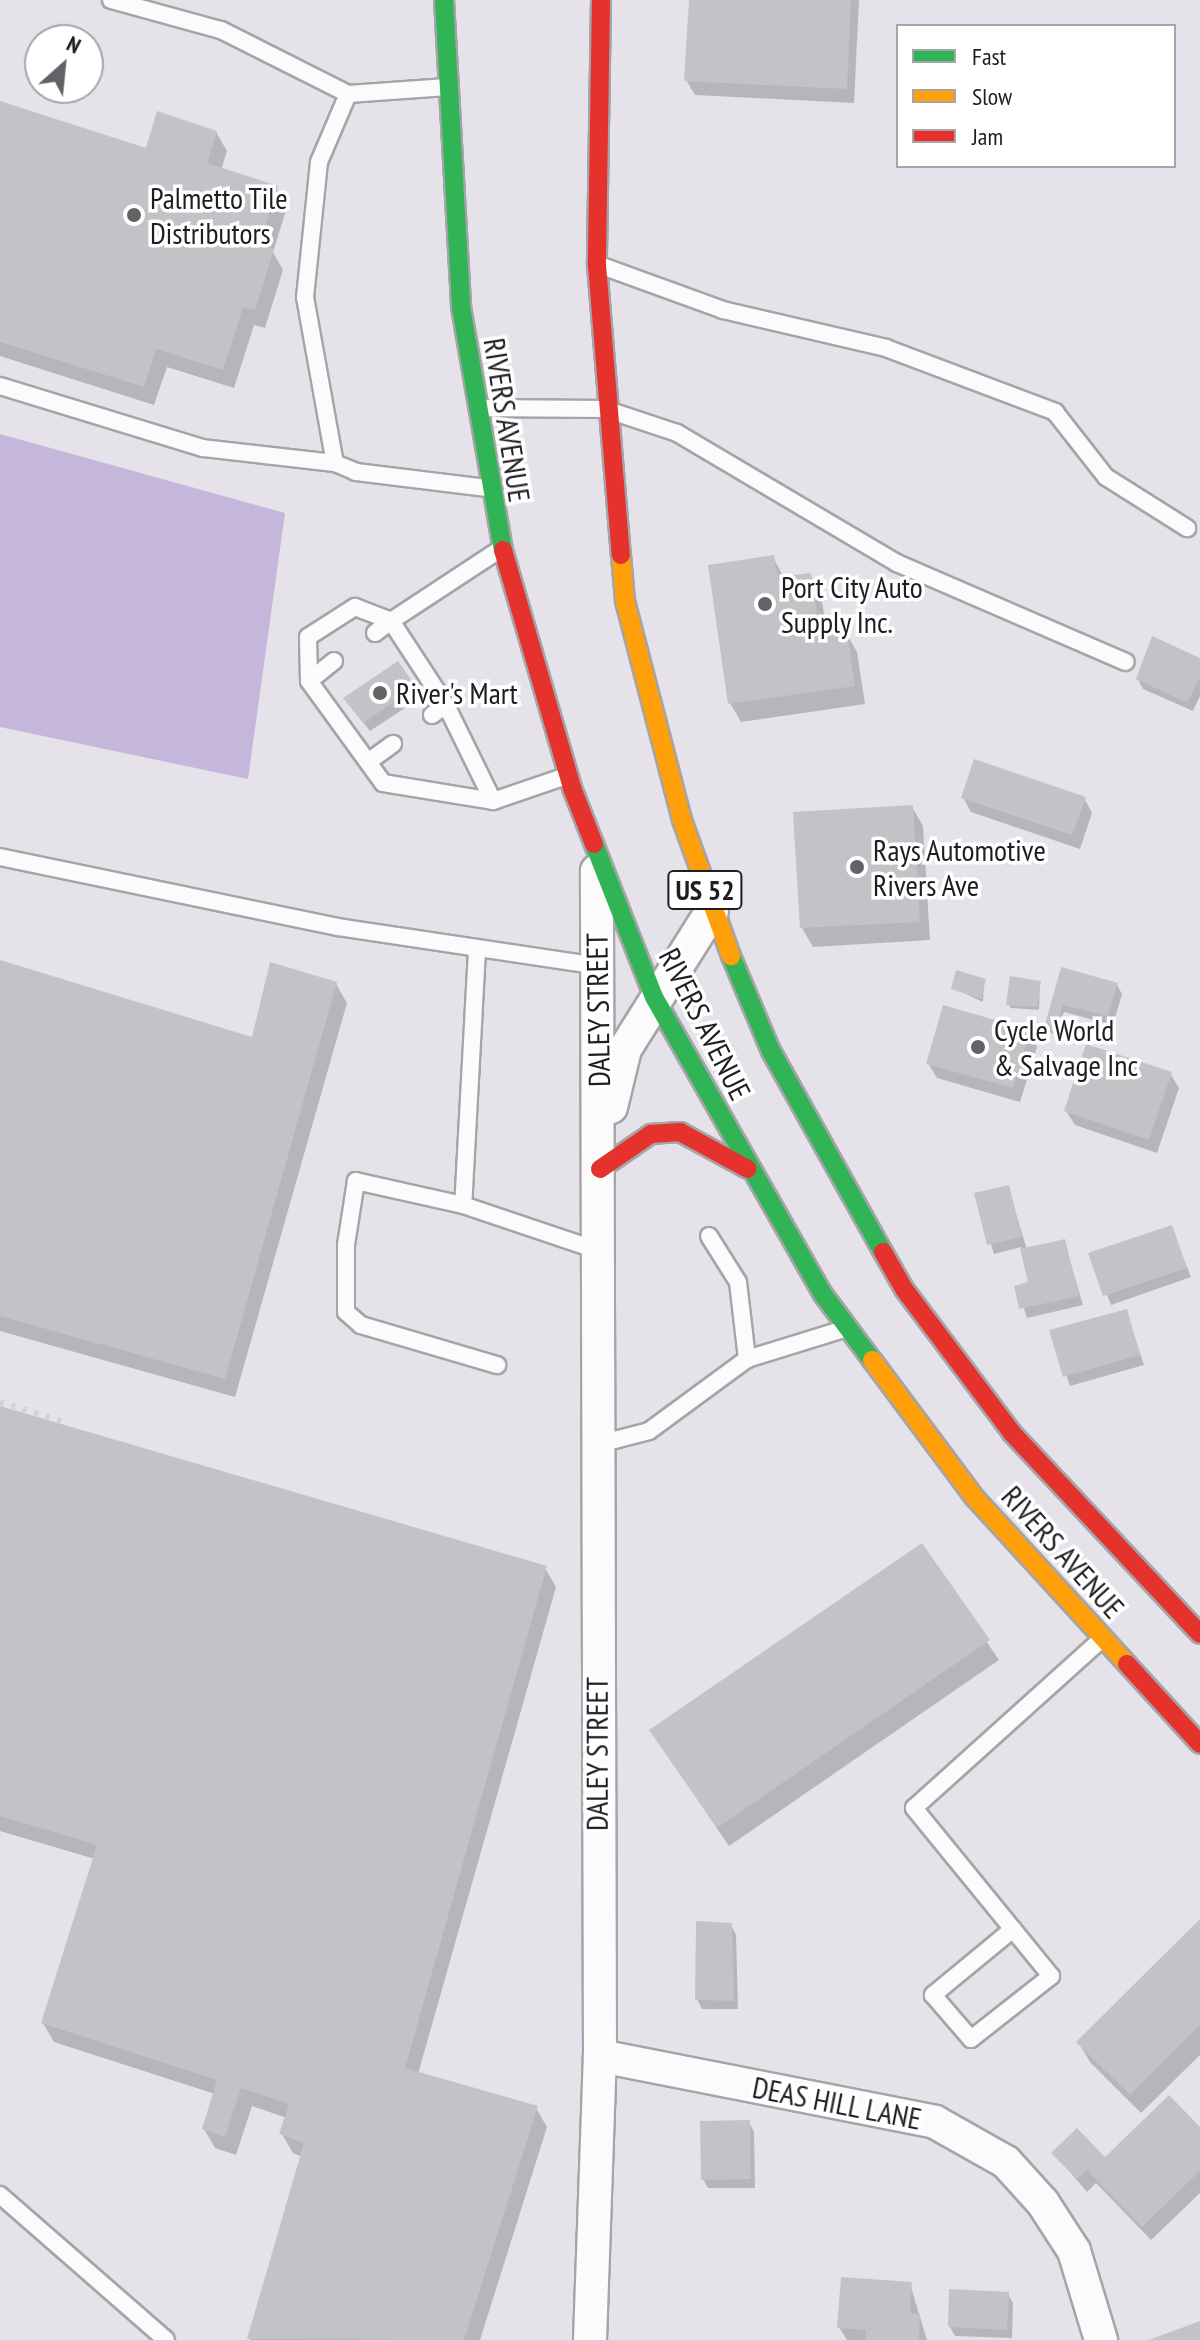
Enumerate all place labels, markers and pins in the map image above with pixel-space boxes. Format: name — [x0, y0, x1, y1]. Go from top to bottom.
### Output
place label: Palmetto Tile Distributors — [150, 180, 289, 250]
marker: Palmetto Tile Distributors — [125, 206, 143, 224]
place label: Port City Auto Supply Inc. — [781, 569, 924, 640]
marker: Port City Auto Supply Inc. — [756, 595, 774, 613]
place label: River's Mart — [396, 675, 518, 711]
marker: River's Mart — [371, 684, 389, 702]
place label: Rays Automotive Rivers Ave — [873, 832, 1047, 902]
marker: Rays Automotive Rivers Ave — [848, 858, 866, 876]
place label: Cycle World & Salvage Inc — [994, 1012, 1138, 1082]
marker: Cycle World & Salvage Inc — [969, 1038, 987, 1056]

